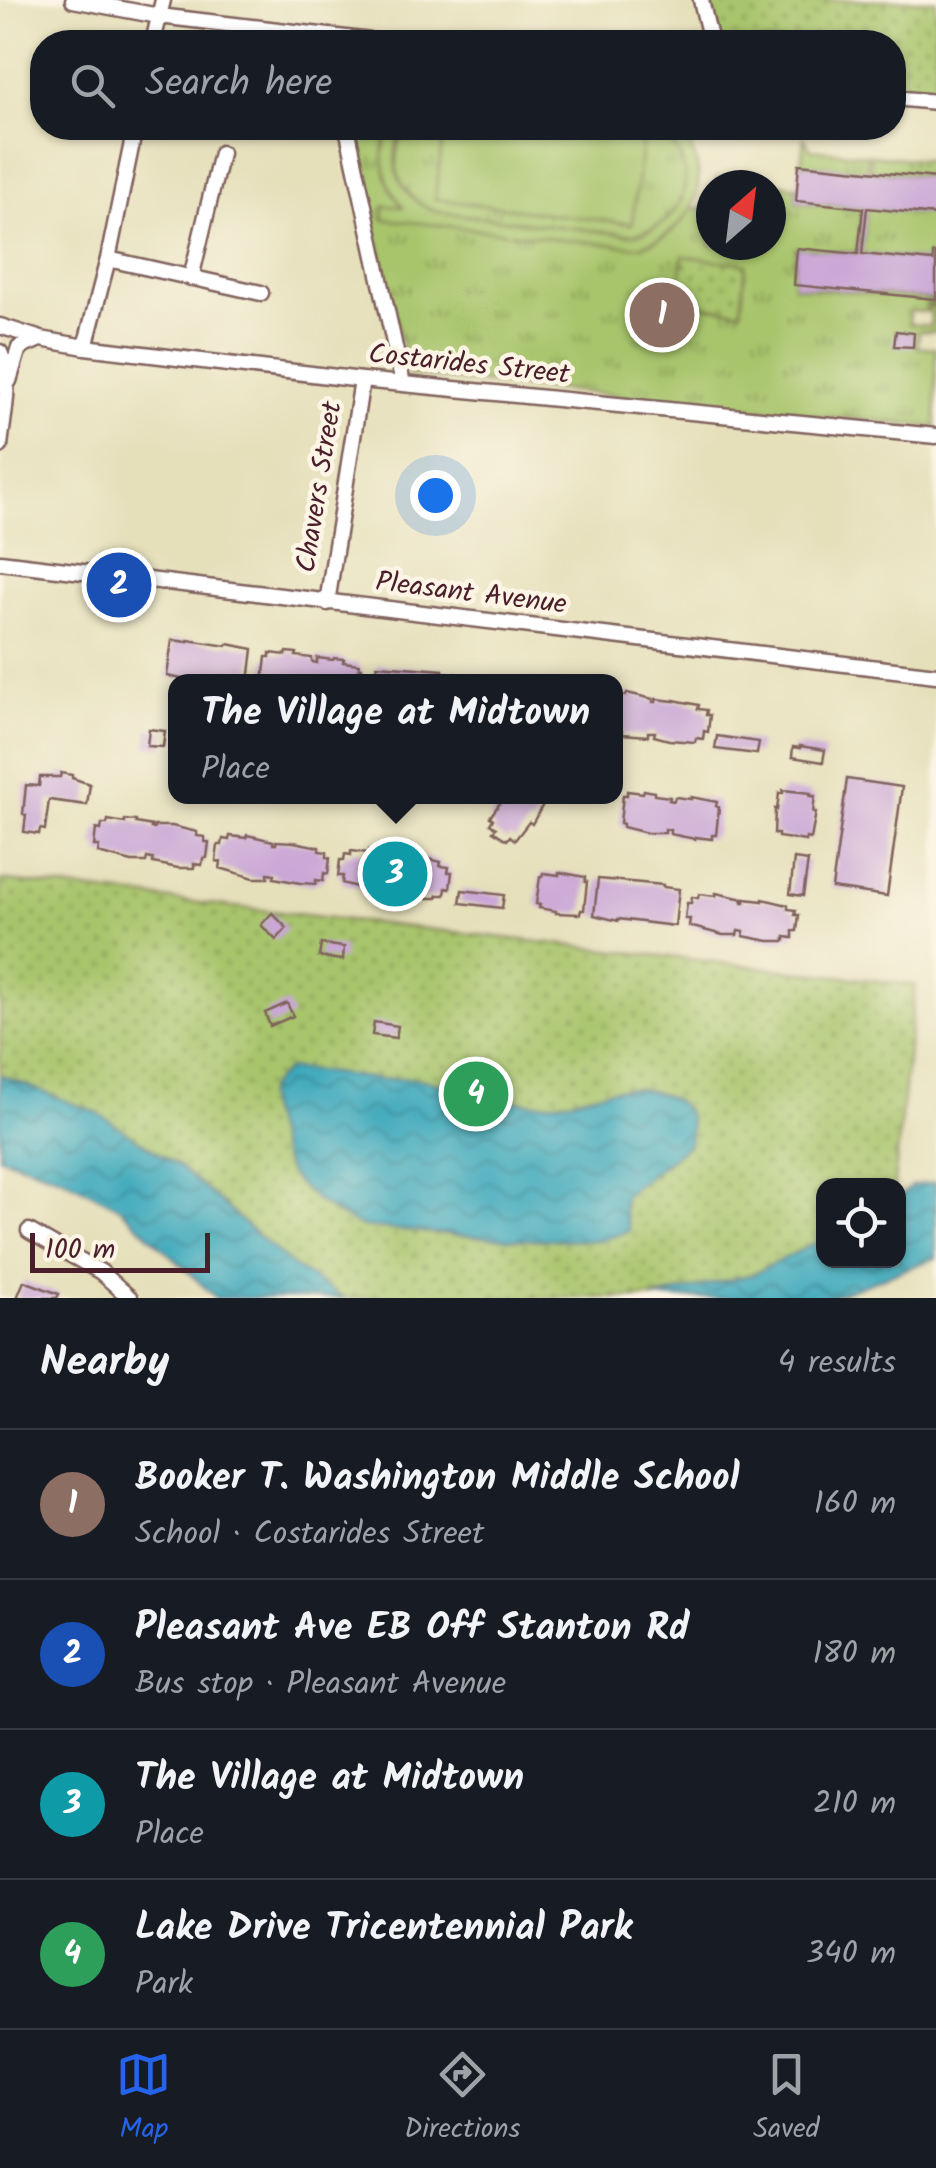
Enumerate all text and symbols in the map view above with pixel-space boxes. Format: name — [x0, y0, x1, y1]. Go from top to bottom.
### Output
search box — [30, 30, 906, 140]
text: Search here — [145, 55, 332, 115]
icon: search — [65, 58, 120, 113]
north arrow — [696, 170, 786, 260]
pin: 1 — [630, 278, 694, 352]
street label: Costarides Street — [366, 332, 573, 398]
street label: Chavers Street — [284, 397, 356, 576]
your location — [410, 470, 461, 521]
pin: 2 — [86, 548, 152, 622]
street label: Pleasant Avenue — [373, 560, 570, 628]
popup — [168, 674, 623, 804]
text: The Village at Midtown — [201, 684, 590, 744]
text: Place — [201, 744, 270, 795]
pin: 3 — [362, 836, 428, 912]
pin: 4 — [444, 1056, 508, 1132]
map controls — [816, 1178, 906, 1268]
button: locate — [816, 1178, 906, 1268]
scale bar — [30, 1228, 210, 1272]
text: 100 m — [45, 1228, 115, 1273]
text: Nearby — [40, 1330, 169, 1397]
text: 4 results — [778, 1338, 896, 1389]
text: Booker T. Washington Middle School — [135, 1449, 740, 1509]
text: 1 — [68, 1479, 77, 1530]
text: 160 m — [814, 1479, 896, 1530]
text: School · Costarides Street — [135, 1509, 484, 1560]
text: Pleasant Ave EB Off Stanton Rd — [135, 1599, 690, 1659]
text: 2 — [63, 1629, 82, 1680]
text: 180 m — [812, 1629, 896, 1680]
text: Bus stop · Pleasant Avenue — [135, 1659, 506, 1710]
text: The Village at Midtown — [135, 1749, 524, 1809]
text: 3 — [64, 1779, 81, 1830]
text: 210 m — [813, 1779, 896, 1830]
text: Place — [135, 1809, 204, 1860]
text: Lake Drive Tricentennial Park — [135, 1899, 632, 1959]
text: 4 — [64, 1929, 81, 1980]
text: 340 m — [806, 1929, 896, 1980]
text: Park — [135, 1959, 193, 2010]
tab: Map — [116, 2047, 171, 2152]
tab: Directions — [404, 2047, 520, 2152]
tab: Saved — [753, 2047, 820, 2152]

